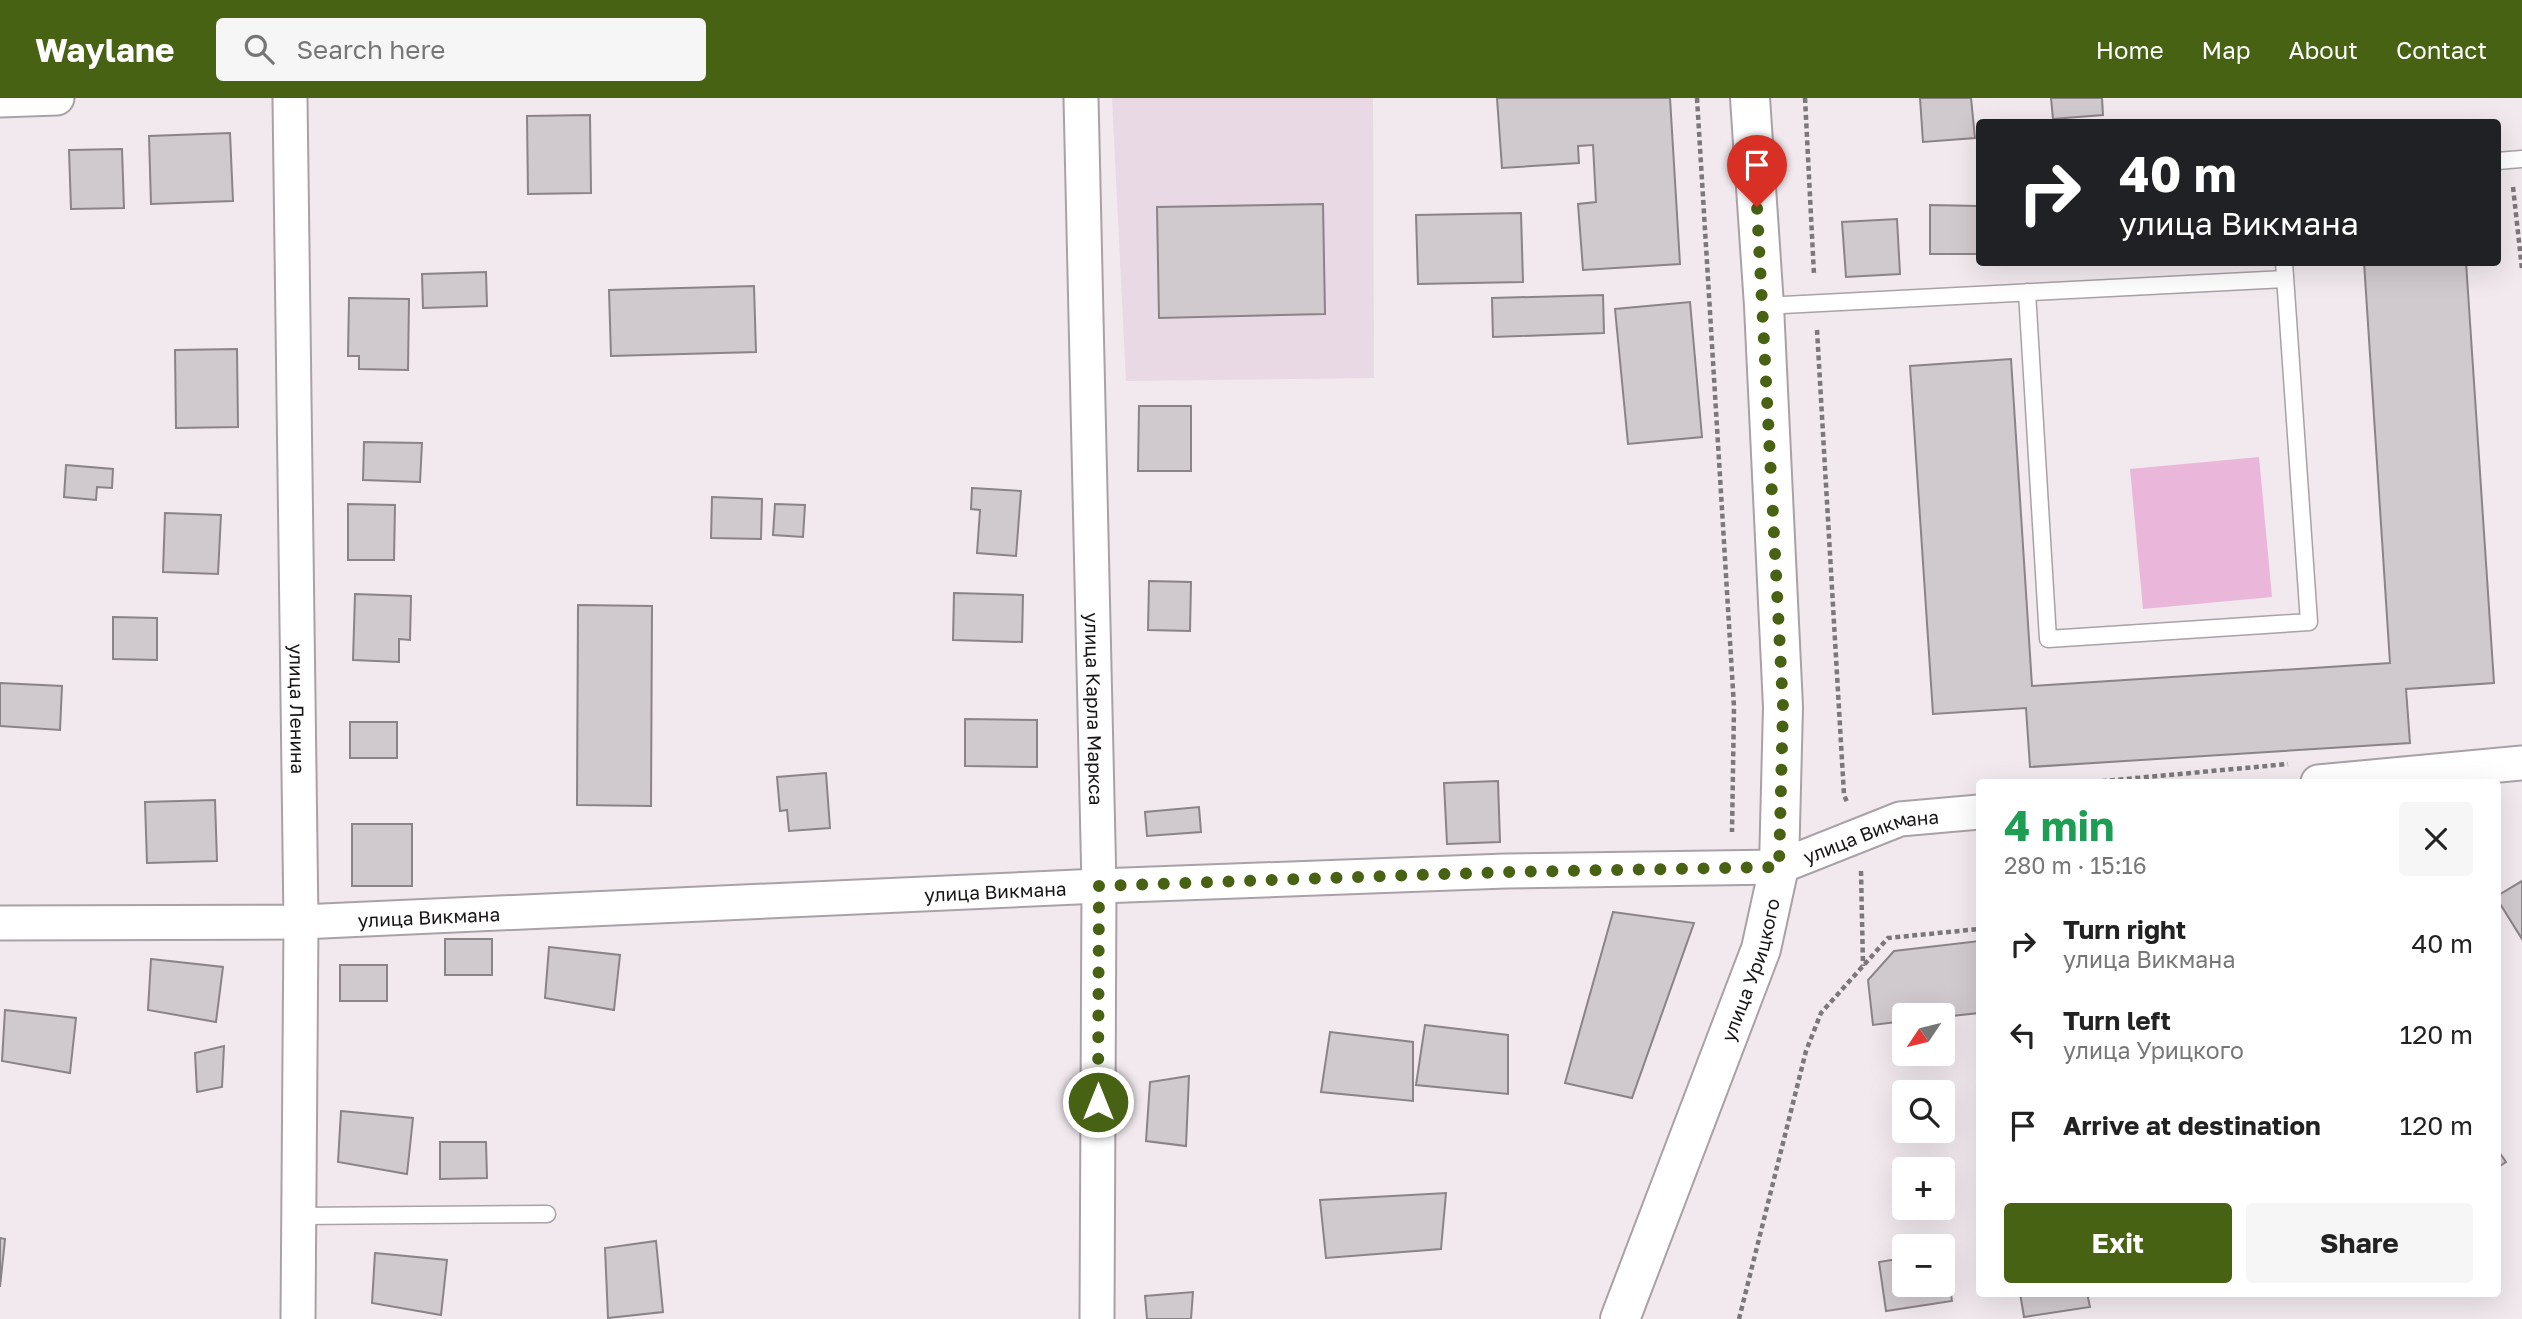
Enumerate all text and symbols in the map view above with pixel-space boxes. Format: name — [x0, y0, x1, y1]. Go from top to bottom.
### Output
search box — [216, 18, 706, 81]
text: Waylane — [35, 30, 174, 69]
icon: search — [240, 30, 278, 68]
text: Search here — [296, 34, 445, 65]
text: Home — [2096, 35, 2164, 64]
text: Map — [2202, 35, 2251, 64]
text: About — [2289, 35, 2358, 64]
text: Contact — [2396, 35, 2487, 64]
pin — [1727, 135, 1787, 207]
text: 40 m — [2119, 144, 2237, 203]
icon: arrive — [1738, 146, 1776, 184]
icon: right — [2004, 147, 2095, 238]
text: улица Викмана — [2119, 204, 2359, 242]
street label: улица Карла Маркса — [1081, 612, 1109, 806]
street label: улица Ленина — [286, 643, 311, 774]
text: 4 min — [2004, 800, 2114, 850]
button: close — [2399, 802, 2473, 876]
street label: улица Викмана — [1799, 804, 1940, 868]
text: 280 m · 15:16 — [2004, 851, 2147, 879]
street label: улица Викмана — [924, 876, 1067, 905]
street label: улица Урицкого — [1715, 896, 1783, 1044]
street label: улица Викмана — [357, 902, 501, 931]
text: Turn right — [2063, 914, 2186, 945]
icon: right — [2004, 925, 2042, 963]
text: 40 m — [2412, 928, 2473, 959]
text: улица Викмана — [2063, 945, 2235, 973]
north arrow — [1892, 1003, 1955, 1066]
map controls — [1892, 1003, 1955, 1297]
text: Turn left — [2063, 1005, 2171, 1036]
icon: left — [2004, 1016, 2042, 1054]
text: 120 m — [2400, 1019, 2473, 1050]
text: улица Урицкого — [2063, 1036, 2244, 1064]
position arrow — [1061, 1065, 1135, 1139]
button: search — [1892, 1080, 1955, 1143]
icon: arrive — [2004, 1107, 2042, 1145]
text: Arrive at destination — [2063, 1110, 2321, 1141]
text: 120 m — [2400, 1110, 2473, 1141]
button: + — [1892, 1157, 1955, 1220]
button: Exit — [2004, 1203, 2232, 1283]
button: Share — [2246, 1203, 2473, 1283]
button: − — [1892, 1234, 1955, 1297]

